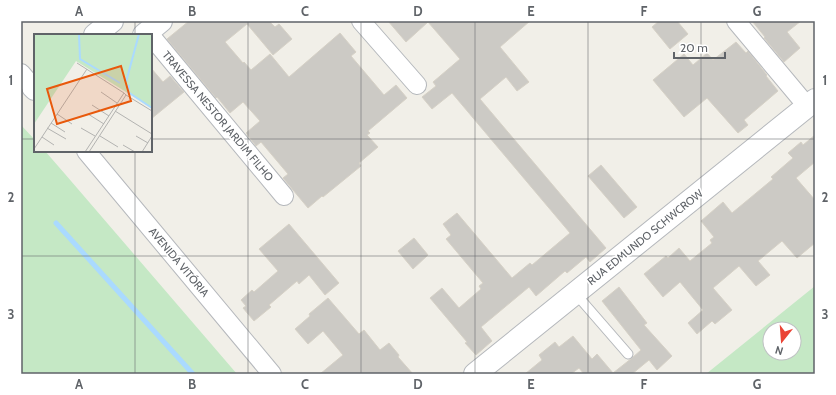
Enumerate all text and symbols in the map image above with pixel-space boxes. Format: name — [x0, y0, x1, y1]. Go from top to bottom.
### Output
text: A — [75, 3, 84, 19]
text: B — [188, 3, 196, 19]
text: C — [301, 3, 309, 19]
text: D — [413, 3, 423, 19]
text: E — [527, 3, 535, 19]
text: F — [641, 3, 648, 19]
text: G — [753, 3, 762, 19]
inset map — [34, 34, 152, 152]
scale bar — [674, 34, 725, 60]
text: 20 m — [680, 40, 708, 55]
street label: TRAVESSA NESTOR JARDIM FILHO — [159, 48, 277, 184]
text: 1 — [9, 72, 13, 88]
text: 1 — [823, 72, 827, 88]
street label: RUA EDMUNDO SCHWCROW — [584, 186, 706, 288]
text: 2 — [8, 189, 15, 205]
text: 2 — [822, 189, 829, 205]
street label: AVENIDA VITÓRIA — [146, 224, 212, 300]
text: 3 — [7, 306, 15, 322]
text: 3 — [821, 306, 829, 322]
north arrow — [762, 321, 802, 361]
text: N — [773, 343, 785, 358]
text: A — [75, 376, 84, 392]
text: B — [188, 376, 196, 392]
text: C — [301, 376, 309, 392]
text: D — [413, 376, 423, 392]
text: E — [527, 376, 535, 392]
text: F — [641, 376, 648, 392]
text: G — [753, 376, 762, 392]

